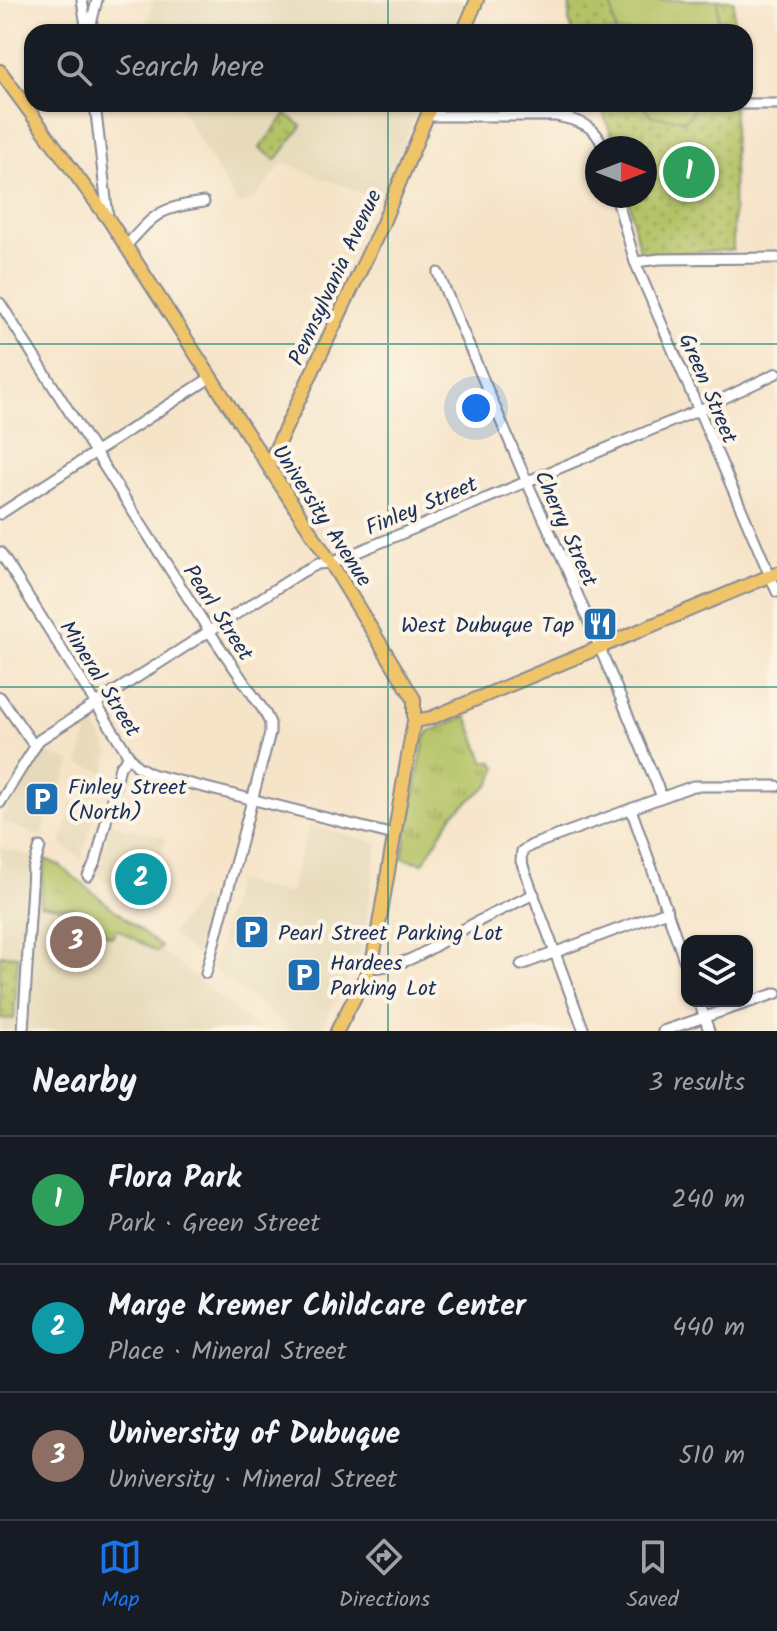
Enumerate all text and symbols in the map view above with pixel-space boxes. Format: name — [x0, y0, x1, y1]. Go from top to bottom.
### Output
search box — [24, 24, 753, 112]
text: Search here — [116, 44, 264, 92]
icon: search — [52, 46, 96, 90]
north arrow — [585, 136, 657, 208]
pin: 1 — [663, 142, 715, 202]
street label: Pennsylvania Avenue — [280, 184, 392, 372]
street label: Green Street — [668, 328, 746, 450]
your location — [456, 388, 496, 428]
street label: University Avenue — [262, 438, 380, 595]
street label: Cherry Street — [523, 465, 606, 593]
street label: Finley Street — [361, 468, 484, 547]
street label: Pearl Street — [172, 558, 262, 669]
restaurant icon: West Dubuque Tap — [581, 605, 619, 643]
place label: West Dubuque Tap — [401, 609, 574, 644]
street label: Mineral Street — [49, 614, 149, 745]
place label: Finley Street (North) — [68, 771, 187, 831]
parking icon: Finley Street (North) — [23, 780, 61, 818]
pin: 2 — [115, 849, 167, 909]
pin: 3 — [50, 912, 102, 972]
parking icon: Pearl Street Parking Lot — [233, 913, 271, 951]
place label: Pearl Street Parking Lot — [278, 917, 503, 952]
map controls — [681, 935, 753, 1007]
button: layers — [681, 935, 753, 1007]
place label: Hardees Parking Lot — [330, 947, 437, 1007]
parking icon: Hardees Parking Lot — [285, 956, 323, 994]
text: Nearby — [32, 1056, 137, 1110]
text: 3 results — [648, 1062, 745, 1104]
text: Flora Park — [108, 1155, 241, 1203]
text: 1 — [54, 1179, 62, 1221]
text: 240 m — [671, 1179, 745, 1221]
text: Park · Green Street — [108, 1203, 320, 1245]
text: Marge Kremer Childcare Center — [108, 1283, 526, 1331]
text: 2 — [50, 1307, 66, 1349]
text: 440 m — [672, 1307, 745, 1349]
text: Place · Mineral Street — [108, 1331, 347, 1373]
text: University of Dubuque — [108, 1411, 400, 1459]
text: 3 — [51, 1435, 65, 1477]
text: 510 m — [679, 1435, 745, 1477]
text: University · Mineral Street — [108, 1459, 397, 1501]
tab: Map — [98, 1535, 142, 1618]
tab: Directions — [339, 1535, 430, 1618]
tab: Saved — [627, 1535, 679, 1618]

